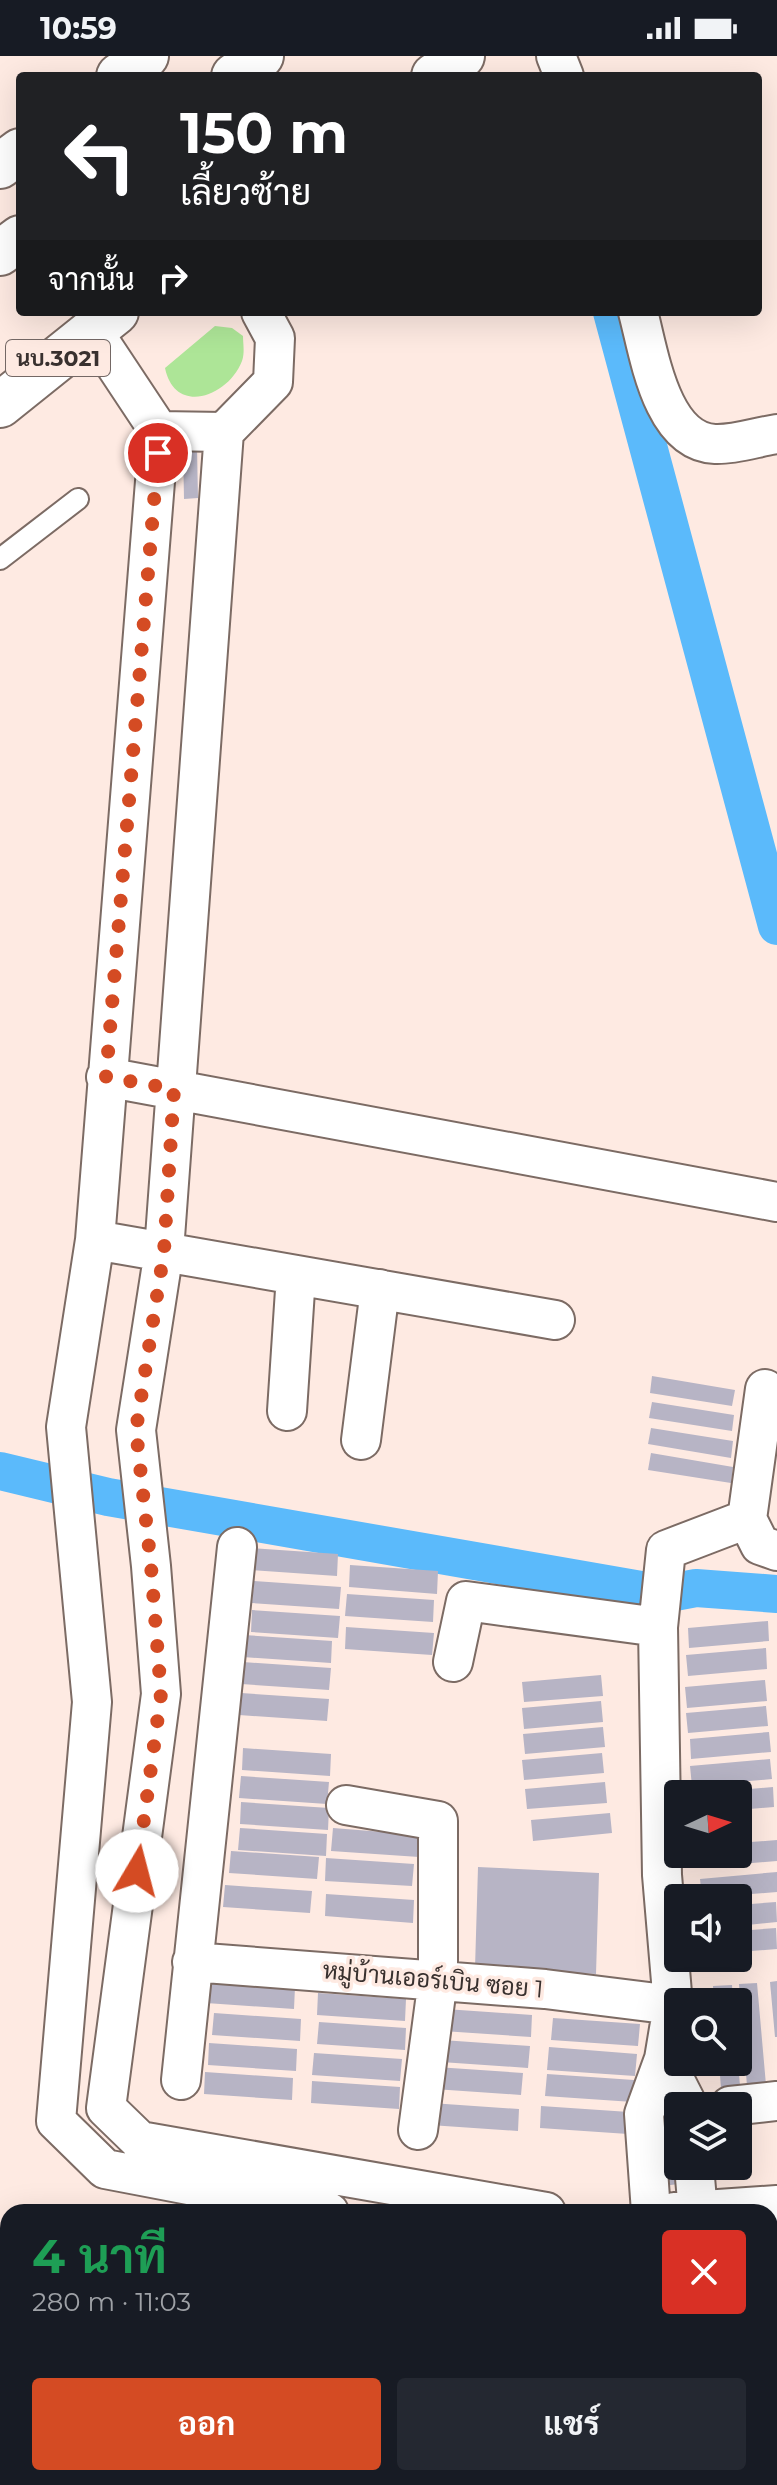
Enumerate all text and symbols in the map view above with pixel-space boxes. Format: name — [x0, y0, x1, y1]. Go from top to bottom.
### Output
text: 10:59 — [40, 10, 117, 47]
text: 150 m — [180, 99, 348, 167]
icon: left — [48, 104, 152, 208]
text: เลี้ยวซ้าย — [180, 170, 311, 214]
icon: right — [151, 256, 195, 300]
text: จากนั้น — [48, 261, 135, 298]
road number: นบ.3021 — [6, 340, 110, 376]
pin — [124, 419, 192, 487]
icon: arrive — [136, 431, 180, 475]
north arrow — [664, 1780, 752, 1868]
map controls — [664, 1780, 752, 2180]
position arrow — [95, 1829, 179, 1913]
button: sound — [664, 1884, 752, 1972]
street label: หมู่บ้านเออร์เบิน ซอย 1 — [321, 1954, 545, 2007]
button: search — [664, 1988, 752, 2076]
button: layers — [664, 2092, 752, 2180]
text: 4 นาที — [32, 2227, 167, 2285]
button: close — [662, 2230, 746, 2314]
text: 280 m · 11:03 — [32, 2286, 191, 2318]
button: ออก — [32, 2378, 381, 2470]
button: แชร์ — [397, 2378, 746, 2470]

